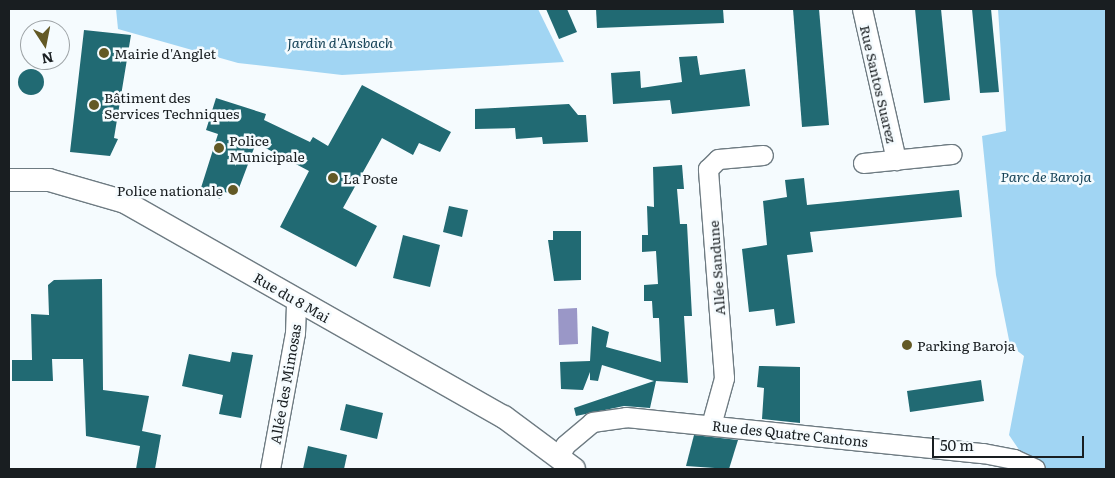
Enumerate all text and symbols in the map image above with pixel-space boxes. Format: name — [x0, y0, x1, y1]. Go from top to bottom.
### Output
north arrow — [20, 20, 70, 70]
street label: Rue Santos Suarez — [857, 23, 901, 145]
park label: Jardin d'Ansbach — [287, 34, 393, 50]
place label: Mairie d'Anglet — [114, 45, 216, 61]
marker: Mairie d'Anglet — [98, 47, 110, 59]
text: N — [40, 48, 55, 70]
place label: Bâtiment des Services Techniques — [104, 89, 239, 121]
marker: Bâtiment des Services Techniques — [88, 99, 100, 111]
place label: Police Municipale — [229, 132, 305, 164]
marker: Police Municipale — [213, 142, 225, 154]
park label: Parc de Baroja — [1001, 168, 1091, 184]
place label: La Poste — [343, 170, 398, 186]
marker: La Poste — [327, 172, 339, 184]
place label: Police nationale — [117, 182, 223, 198]
marker: Police nationale — [227, 184, 239, 196]
street label: Allée Sandune — [704, 220, 728, 316]
street label: Rue du 8 Mai — [251, 268, 333, 326]
street label: Allée des Mimosas — [266, 323, 304, 445]
place label: Parking Baroja — [917, 337, 1015, 353]
marker: Parking Baroja — [901, 339, 913, 351]
street label: Rue des Quatre Cantons — [711, 416, 869, 450]
scale bar — [935, 426, 1088, 458]
text: 50 m — [940, 433, 974, 456]

